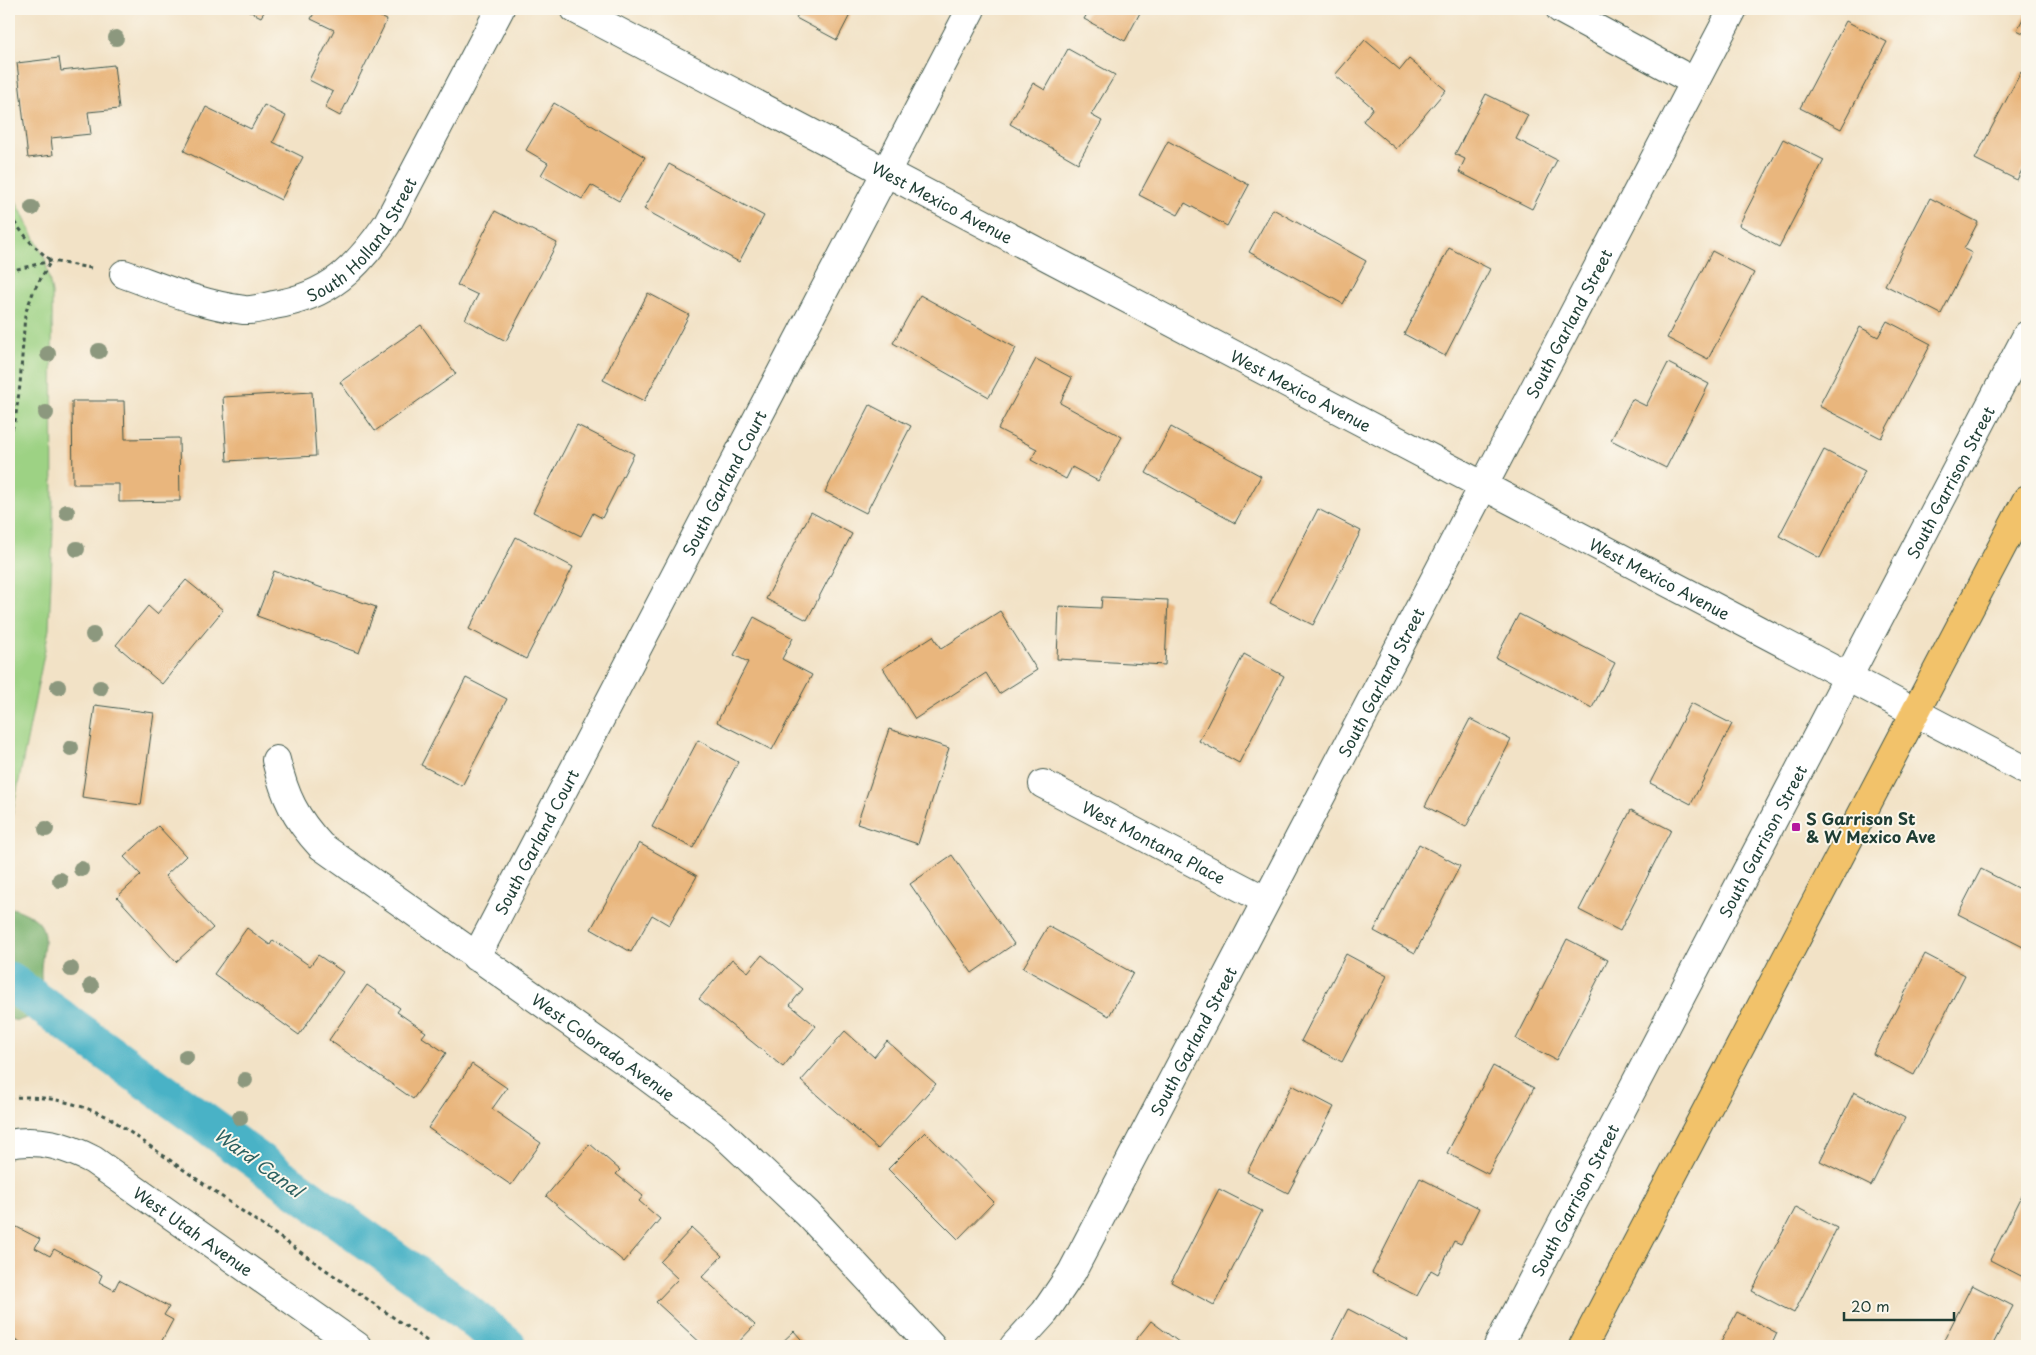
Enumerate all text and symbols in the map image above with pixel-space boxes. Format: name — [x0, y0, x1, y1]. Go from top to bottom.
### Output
street label: West Mexico Avenue — [868, 155, 1017, 249]
street label: South Holland Street — [303, 172, 422, 307]
street label: South Garland Street — [1519, 244, 1618, 402]
street label: West Mexico Avenue — [1227, 343, 1376, 437]
street label: South Garrison Street — [1900, 401, 2000, 563]
street label: South Garland Court — [676, 405, 772, 560]
street label: West Mexico Avenue — [1585, 531, 1735, 625]
street label: South Garland Street — [1332, 603, 1430, 761]
street label: South Garrison Street — [1712, 760, 1812, 921]
street label: South Garland Court — [488, 764, 584, 919]
street label: West Montana Place — [1078, 794, 1230, 889]
place label: S Garrison St & W Mexico Ave — [1806, 806, 1936, 848]
marker: S Garrison St & W Mexico Ave — [1790, 821, 1802, 833]
street label: South Garland Street — [1144, 962, 1242, 1120]
street label: West Colorado Avenue — [527, 987, 681, 1106]
street label: South Garrison Street — [1525, 1119, 1625, 1280]
water label: Ward Canal — [209, 1121, 311, 1205]
street label: West Utah Avenue — [129, 1180, 258, 1281]
scale bar — [1844, 1290, 1954, 1322]
text: 20 m — [1851, 1294, 1890, 1317]

